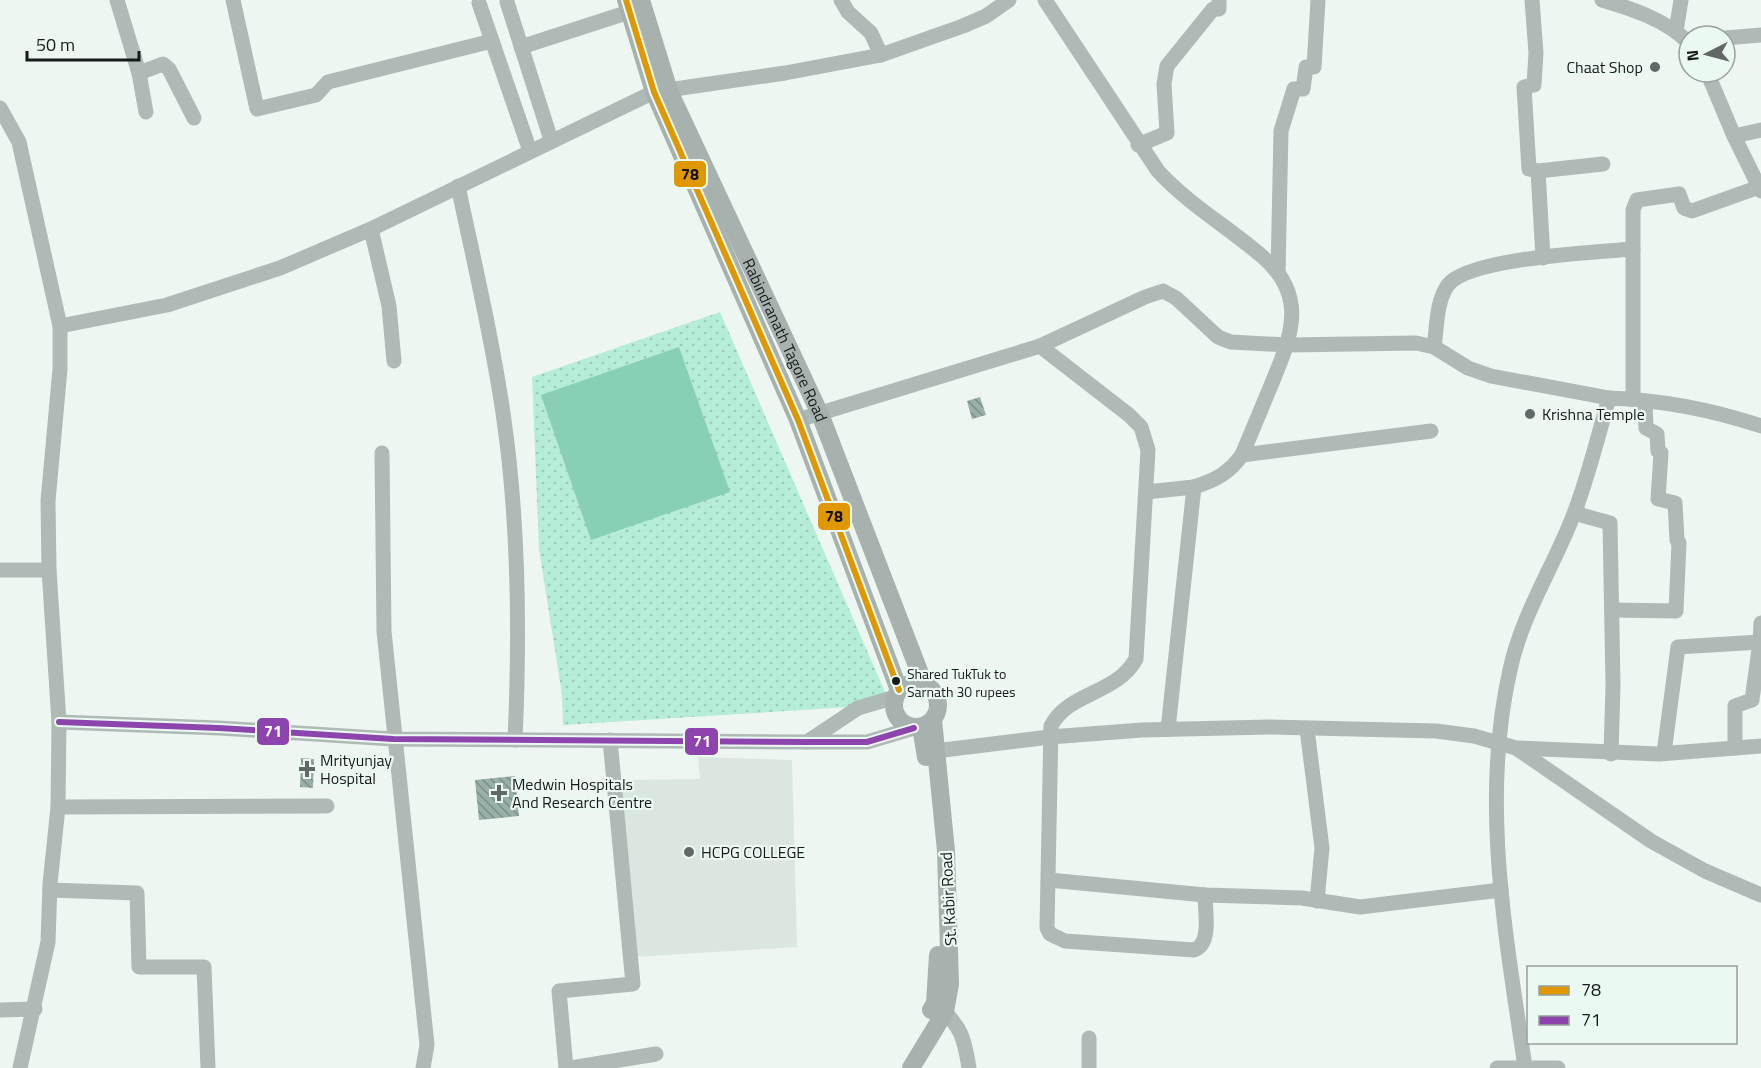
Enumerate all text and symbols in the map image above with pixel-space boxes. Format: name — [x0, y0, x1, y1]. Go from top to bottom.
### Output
scale bar — [27, 24, 140, 62]
north arrow — [1677, 24, 1737, 84]
text: 50 m — [36, 31, 75, 58]
text: N — [1680, 49, 1705, 62]
place label: Chaat Shop — [1566, 55, 1643, 79]
marker: Chaat Shop — [1648, 60, 1662, 74]
line badge: 78 — [673, 160, 707, 188]
text: 78 — [681, 162, 699, 186]
street label: Rabindranath Tagore Road — [737, 254, 834, 425]
place label: Krishna Temple — [1542, 402, 1645, 426]
marker: Krishna Temple — [1523, 407, 1537, 421]
line badge: 78 — [817, 502, 851, 531]
text: 78 — [825, 504, 843, 528]
place label: Shared TukTuk to Sarnath 30 rupees — [907, 663, 1016, 702]
marker: Shared TukTuk to Sarnath 30 rupees — [890, 675, 902, 687]
line badge: 71 — [256, 717, 290, 746]
text: 71 — [264, 719, 282, 743]
line badge: 71 — [684, 727, 719, 756]
text: 71 — [693, 729, 711, 753]
place label: Mrityunjay Hospital — [320, 748, 392, 790]
marker: Mrityunjay Hospital — [298, 760, 316, 778]
place label: Medwin Hospitals And Research Centre — [512, 772, 652, 814]
marker: Medwin Hospitals And Research Centre — [490, 784, 508, 802]
place label: HCPG COLLEGE — [701, 840, 805, 864]
marker: HCPG COLLEGE — [682, 845, 696, 859]
street label: St. Kabir Road — [934, 852, 962, 946]
legend — [1527, 966, 1737, 1044]
text: 78 — [1581, 976, 1601, 1003]
text: 71 — [1581, 1006, 1601, 1033]

